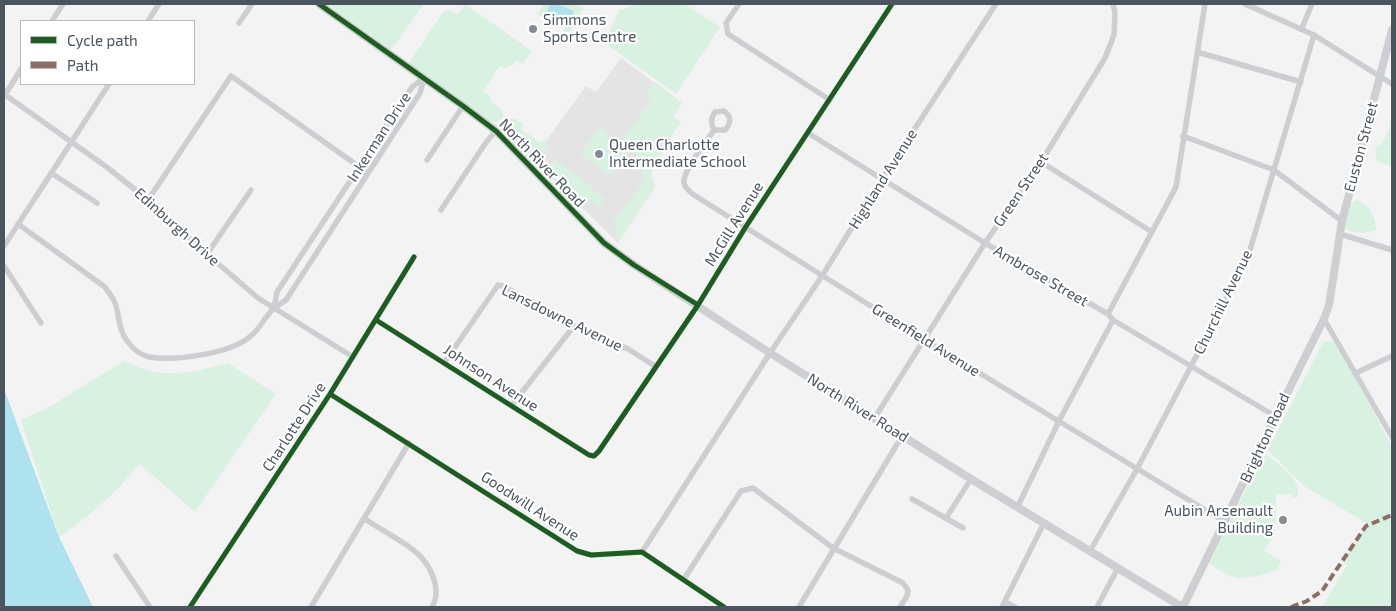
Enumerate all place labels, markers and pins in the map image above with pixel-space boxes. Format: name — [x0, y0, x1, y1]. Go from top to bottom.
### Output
place label: Simmons Sports Centre — [543, 11, 636, 46]
marker: Simmons Sports Centre — [527, 23, 539, 35]
place label: Queen Charlotte Intermediate School — [609, 136, 746, 171]
marker: Queen Charlotte Intermediate School — [593, 148, 605, 160]
place label: Aubin Arsenault Building — [1164, 502, 1273, 537]
marker: Aubin Arsenault Building — [1277, 514, 1289, 526]

